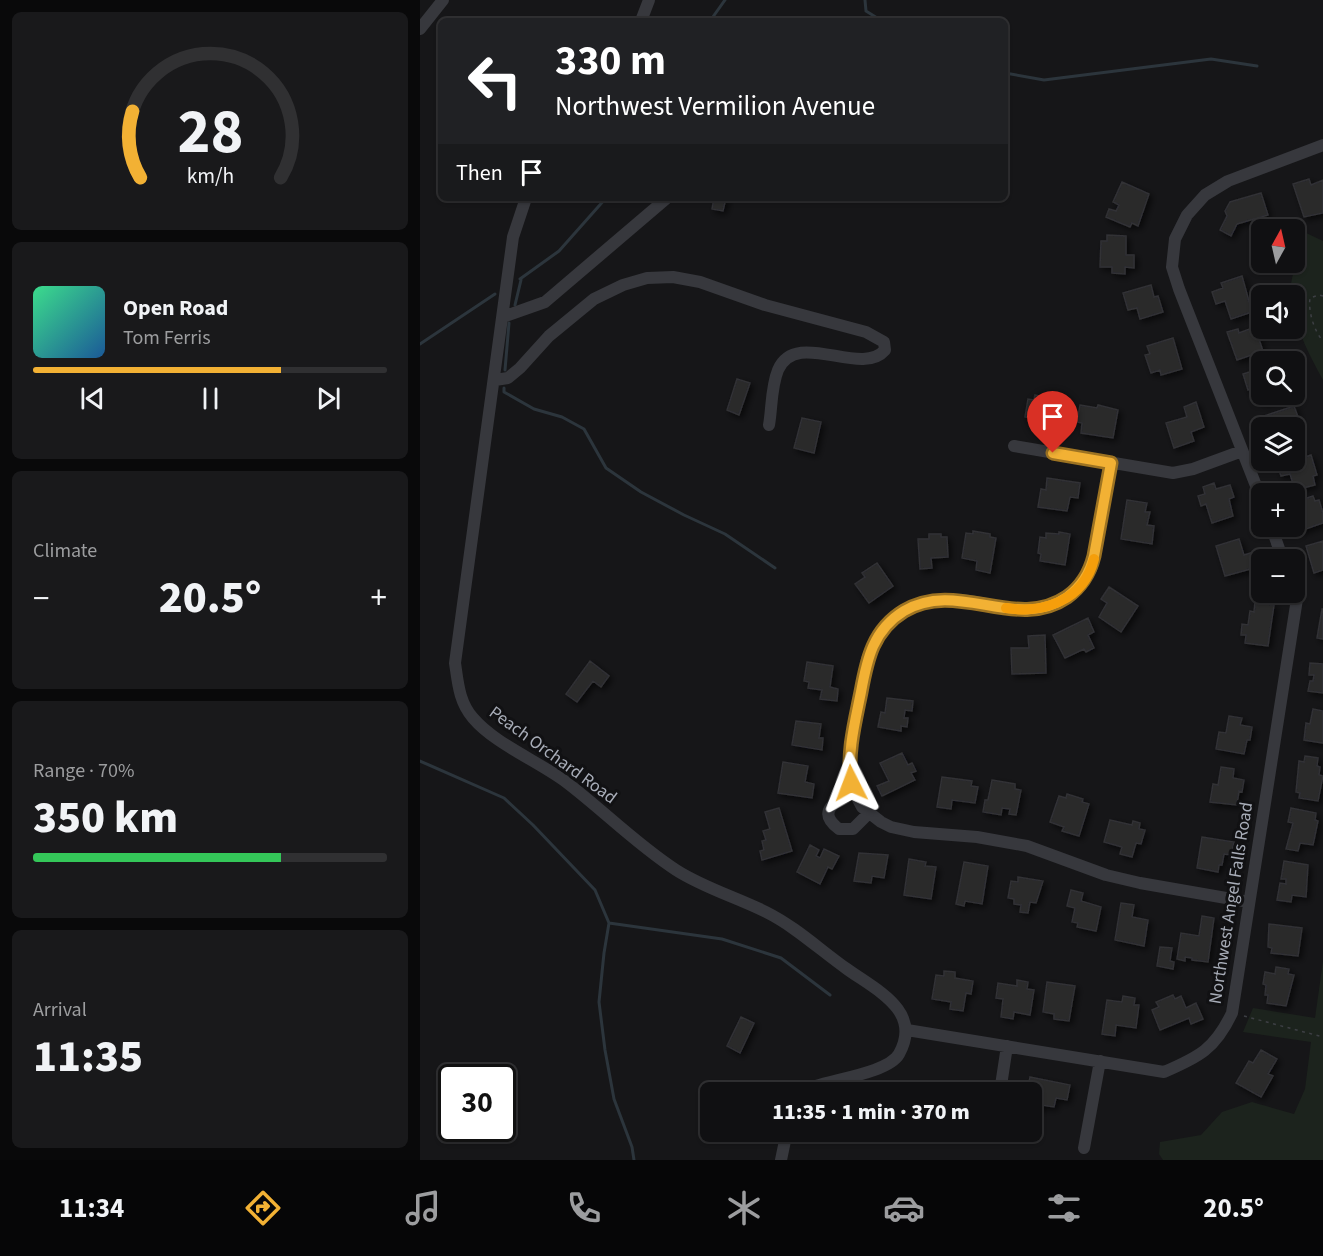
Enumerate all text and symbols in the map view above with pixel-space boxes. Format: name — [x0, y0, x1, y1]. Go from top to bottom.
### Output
text: 330 m — [555, 31, 666, 91]
icon: left — [456, 42, 534, 120]
text: Northwest Vermilion Avenue — [555, 87, 875, 126]
text: 28 — [177, 88, 243, 177]
icon: arrive — [515, 156, 548, 189]
text: Then — [456, 157, 503, 189]
text: km/h — [186, 161, 234, 192]
north arrow — [1251, 219, 1305, 273]
map controls — [1251, 219, 1305, 603]
button: sound — [1251, 285, 1305, 339]
text: Open Road — [123, 292, 228, 324]
text: Tom Ferris — [123, 324, 211, 352]
button: search — [1251, 351, 1305, 405]
icon: previous — [76, 382, 109, 415]
icon: pause — [194, 382, 227, 415]
icon: next — [312, 382, 345, 415]
pin — [1027, 391, 1078, 453]
icon: arrive — [1036, 400, 1069, 433]
button: layers — [1251, 417, 1305, 471]
button: + — [1251, 483, 1305, 537]
text: Climate — [33, 537, 97, 565]
button: − — [1251, 549, 1305, 603]
text: 20.5° — [159, 566, 261, 630]
text: − — [33, 575, 49, 622]
text: + — [371, 575, 387, 622]
street label: Peach Orchard Road — [484, 700, 622, 810]
position arrow — [819, 751, 883, 815]
text: Range · 70% — [33, 757, 134, 785]
text: 350 km — [33, 786, 178, 850]
street label: Northwest Angel Falls Road — [1203, 800, 1259, 1006]
text: Arrival — [33, 996, 87, 1024]
text: 11:35 — [33, 1025, 143, 1089]
speed limit sign: 30 — [438, 1064, 516, 1142]
text: 11:35 · 1 min · 370 m — [772, 1096, 970, 1128]
icon: directions — [242, 1187, 284, 1229]
icon: music — [402, 1187, 444, 1229]
icon: phone — [563, 1187, 605, 1229]
icon: climate — [723, 1187, 765, 1229]
icon: car — [883, 1187, 925, 1229]
icon: filters — [1043, 1187, 1085, 1229]
text: 11:34 — [59, 1189, 124, 1228]
text: 20.5° — [1203, 1189, 1264, 1228]

